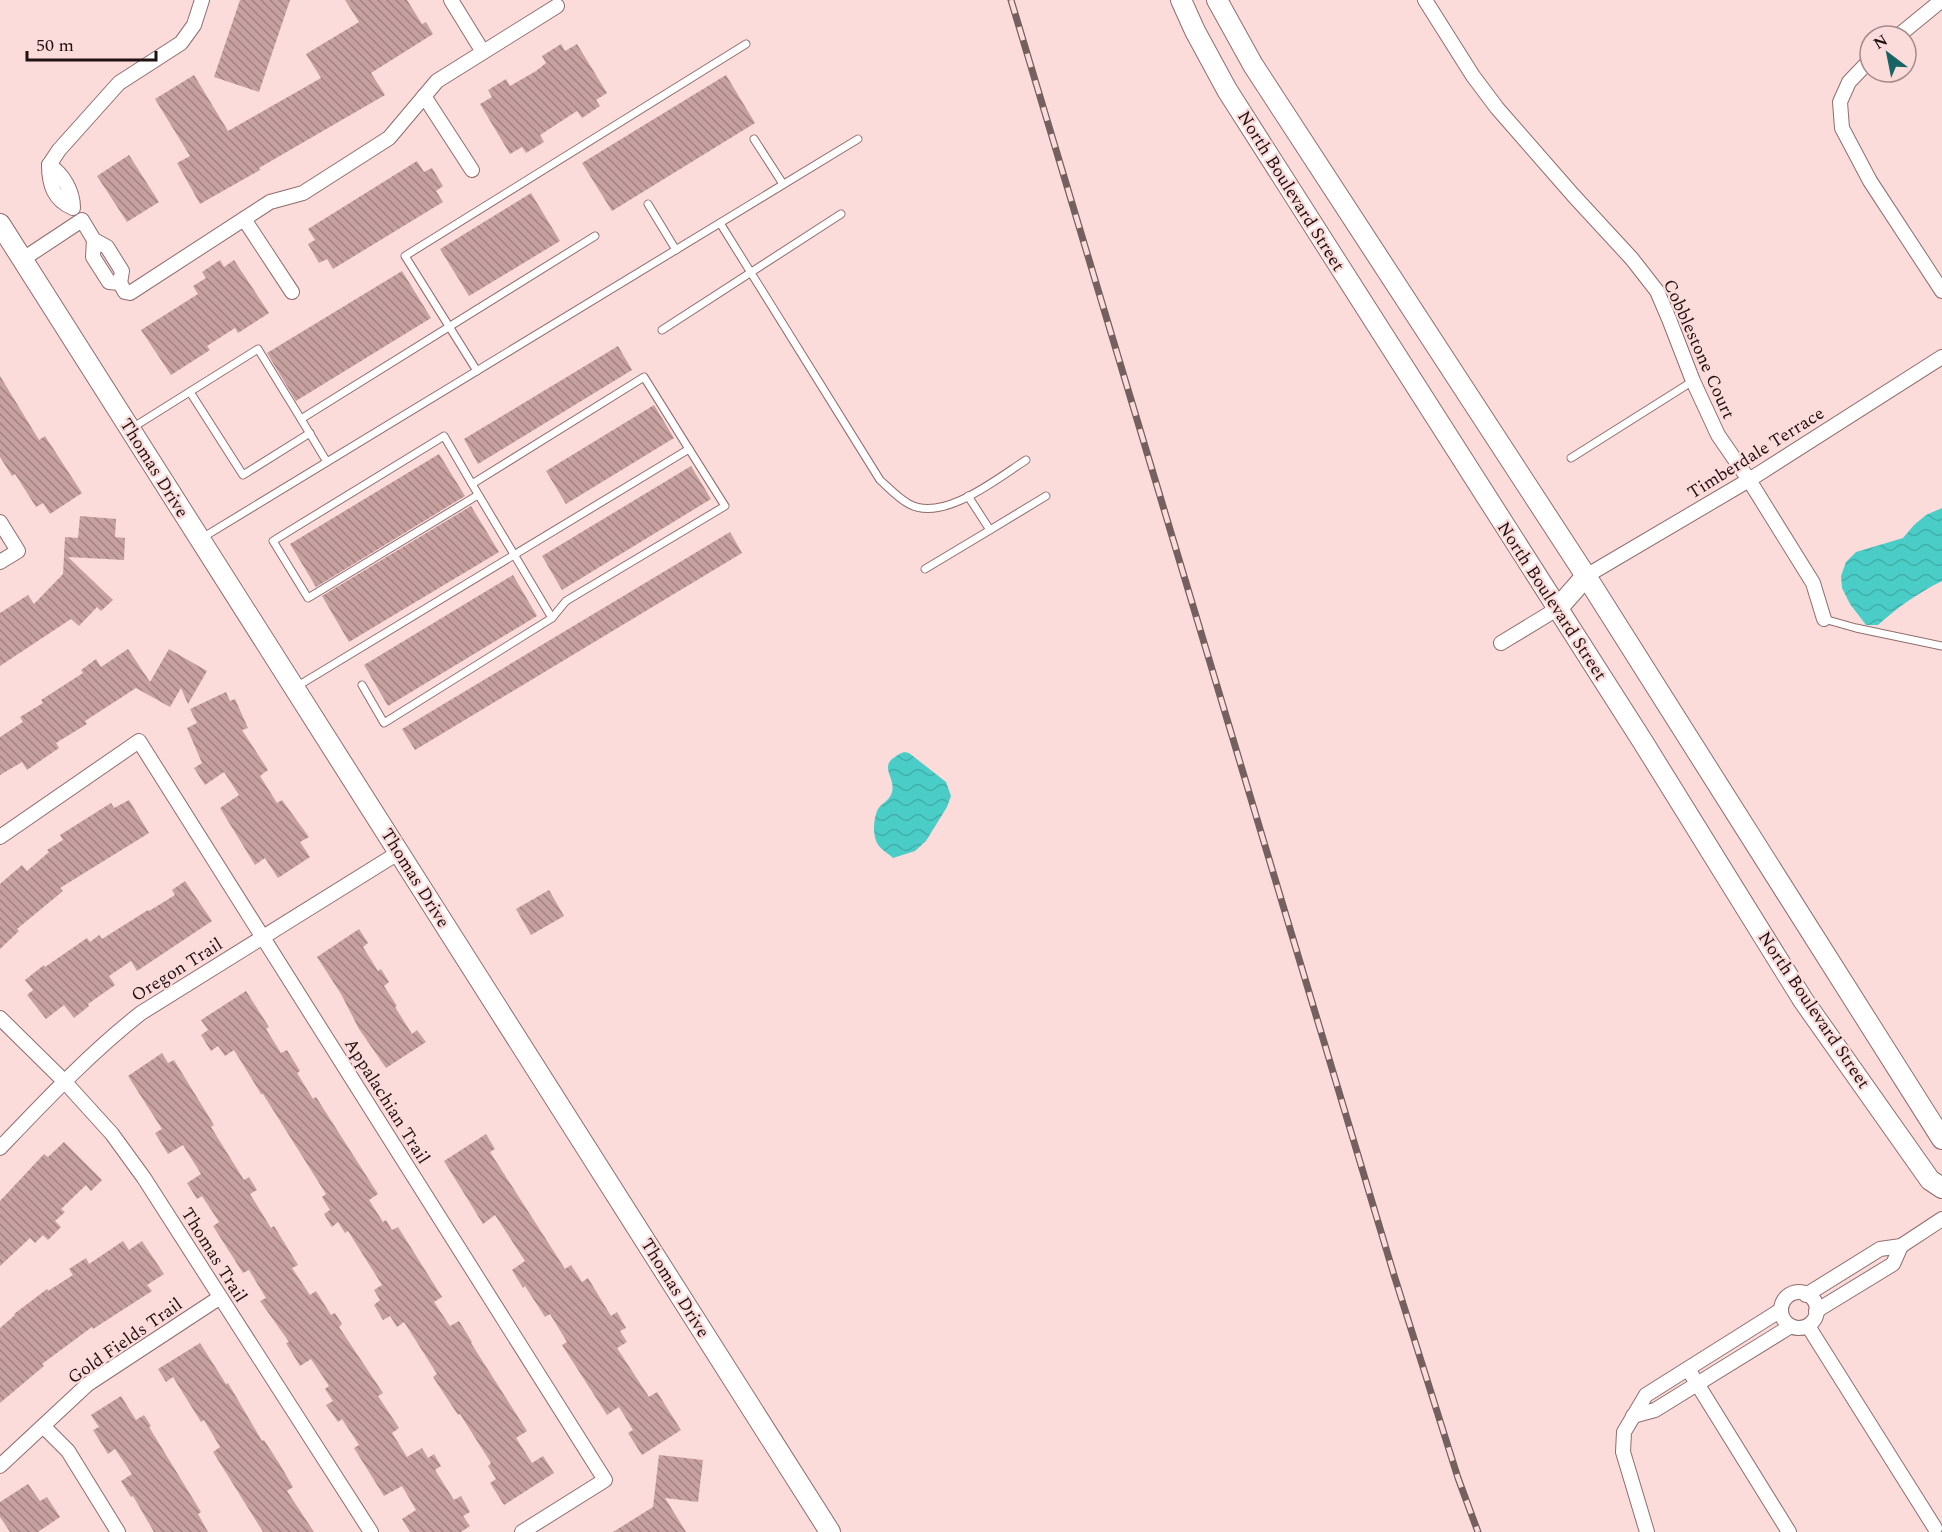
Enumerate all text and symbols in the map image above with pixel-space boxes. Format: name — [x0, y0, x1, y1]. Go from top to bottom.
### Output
scale bar — [27, 24, 156, 62]
north arrow — [1858, 24, 1918, 84]
text: N — [1869, 28, 1892, 56]
text: 50 m — [36, 32, 74, 59]
street label: North Boulevard Street — [1231, 105, 1351, 277]
street label: Cobblestone Court — [1656, 275, 1742, 423]
street label: Timberdale Terrace — [1682, 400, 1830, 506]
street label: Thomas Drive — [113, 413, 195, 523]
street label: North Boulevard Street — [1490, 516, 1614, 686]
street label: Thomas Drive — [374, 823, 456, 933]
street label: North Boulevard Street — [1751, 926, 1877, 1094]
street label: Oregon Trail — [126, 931, 228, 1009]
street label: Appalachian Trail — [337, 1033, 437, 1169]
street label: Thomas Trail — [174, 1202, 254, 1308]
street label: Thomas Drive — [634, 1233, 716, 1343]
street label: Gold Fields Trail — [62, 1291, 188, 1391]

